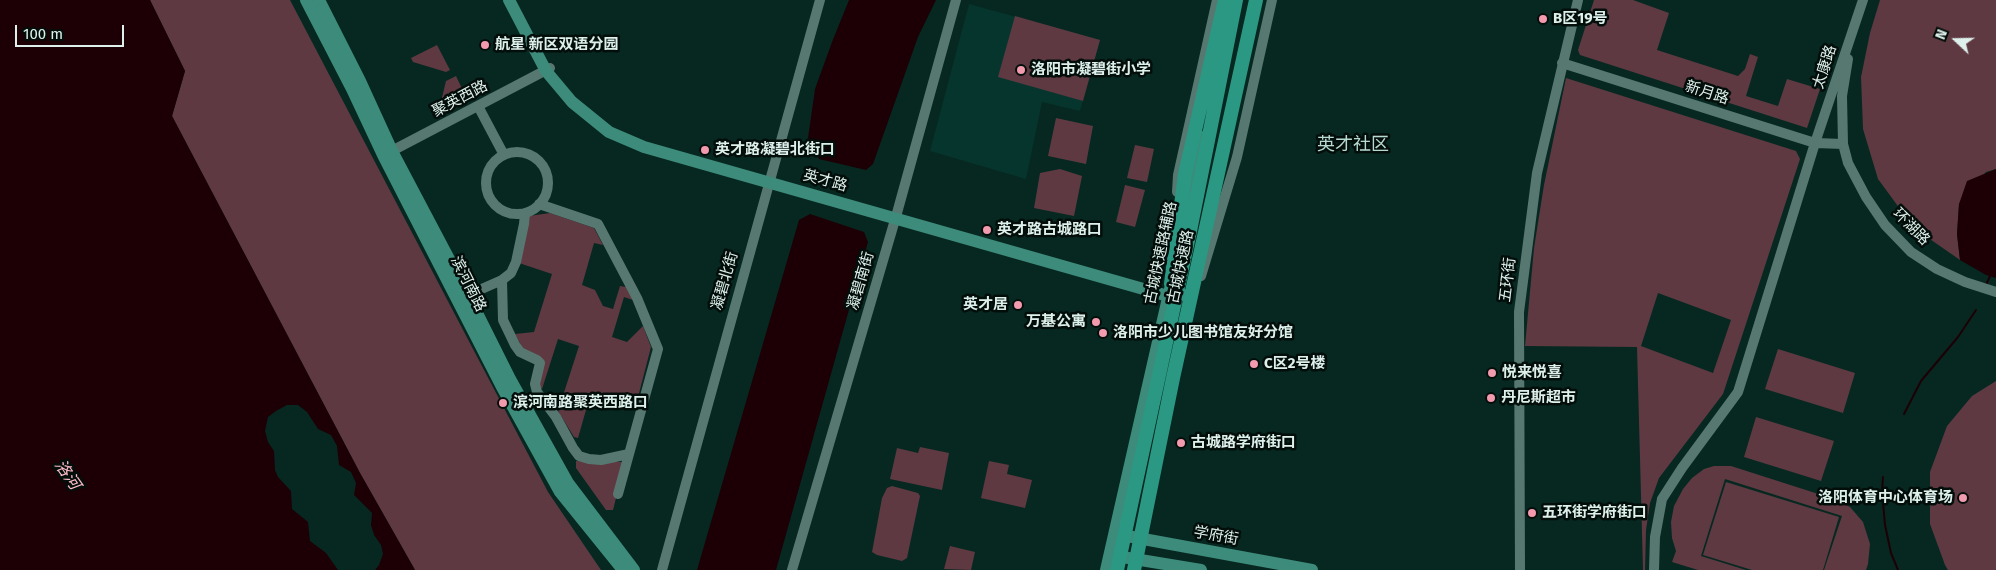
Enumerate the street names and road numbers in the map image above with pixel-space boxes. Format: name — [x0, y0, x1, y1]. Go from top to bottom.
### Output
street label: 太康路 — [1809, 43, 1841, 91]
street label: 聚英西路 — [429, 77, 491, 121]
street label: 新月路 — [1683, 77, 1731, 109]
street label: 英才路 — [801, 166, 849, 196]
street label: 古城快速路辅路 — [1141, 200, 1181, 306]
street label: 环湖路 — [1889, 205, 1933, 249]
street label: 古城快速路 — [1164, 228, 1198, 306]
street label: 凝碧北街 — [708, 250, 742, 312]
street label: 凝碧南街 — [844, 250, 878, 312]
street label: 滨河南路 — [446, 253, 490, 315]
street label: 五环街 — [1496, 257, 1520, 303]
street label: 学府街 — [1192, 523, 1240, 549]

